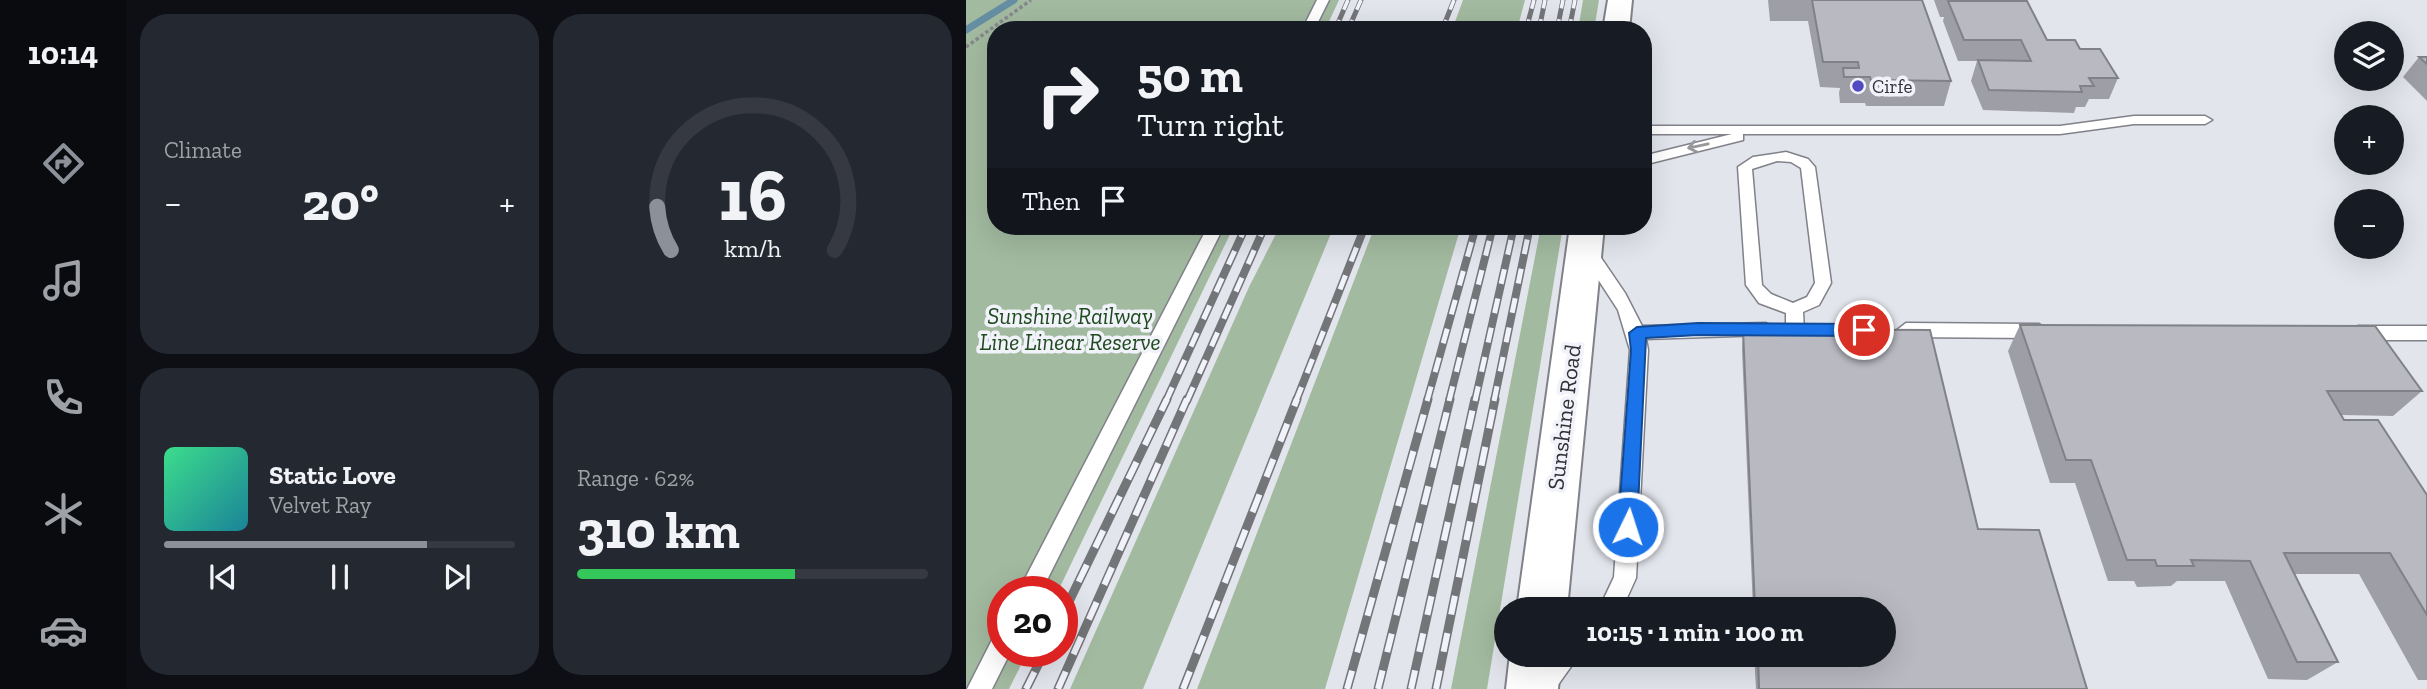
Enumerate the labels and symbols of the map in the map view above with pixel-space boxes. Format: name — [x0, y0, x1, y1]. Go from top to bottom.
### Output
place label: Cirfe — [1872, 75, 1913, 98]
marker: Cirfe — [1850, 78, 1866, 94]
one-way arrow — [1687, 139, 1710, 153]
pin — [1834, 300, 1894, 360]
park label: Sunshine Railway Line Linear Reserve — [979, 302, 1161, 356]
street label: Sunshine Road — [1541, 342, 1587, 491]
position arrow — [1591, 490, 1665, 564]
speed limit sign: 20 — [987, 576, 1078, 667]

